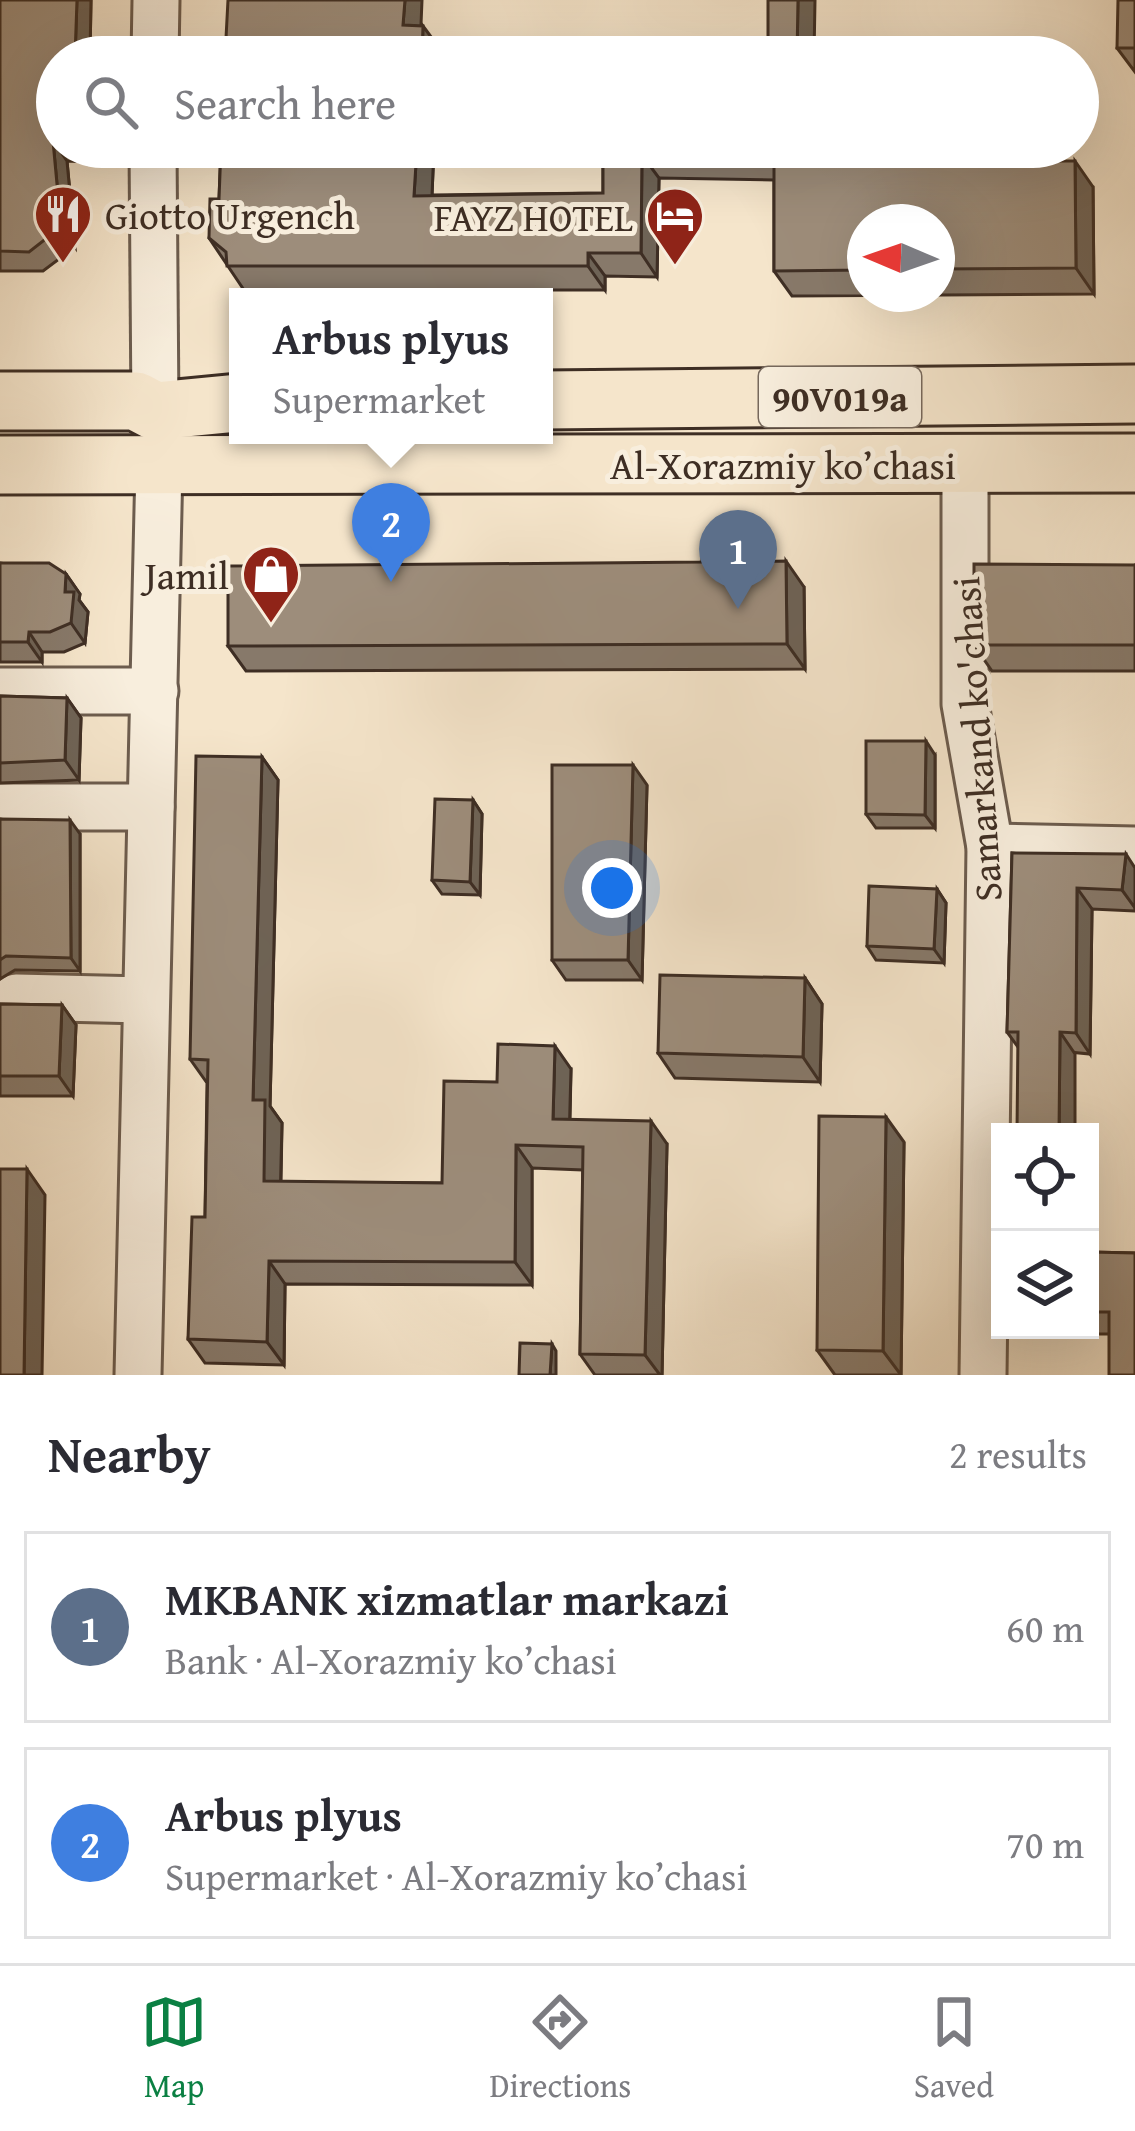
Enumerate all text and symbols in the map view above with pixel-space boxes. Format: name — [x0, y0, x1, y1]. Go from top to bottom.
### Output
search box — [36, 36, 1099, 168]
icon: search — [78, 69, 144, 135]
text: Search here — [174, 70, 396, 135]
restaurant icon: Giotto Urgench — [32, 183, 94, 265]
hotel icon: FAYZ HOTEL — [644, 185, 706, 267]
place label: Giotto Urgench — [105, 186, 355, 243]
place label: FAYZ HOTEL — [434, 188, 633, 245]
north arrow — [847, 204, 955, 312]
popup — [229, 288, 553, 444]
text: Arbus plyus — [273, 305, 509, 370]
road number: 90V019a — [759, 367, 921, 427]
text: Supermarket — [273, 370, 486, 427]
street label: Al-Xorazmiy ko’chasi — [610, 436, 956, 493]
pin: 2 — [352, 483, 430, 582]
pin: 1 — [699, 510, 777, 609]
shop icon: Jamil — [240, 543, 302, 625]
place label: Jamil — [140, 546, 229, 603]
street label: Samarkand ko'chasi — [936, 575, 1016, 903]
your location — [582, 858, 642, 918]
map controls — [991, 1123, 1099, 1339]
button: locate — [991, 1123, 1099, 1231]
button: layers — [991, 1231, 1099, 1339]
text: Nearby — [48, 1416, 211, 1491]
text: 2 results — [949, 1425, 1087, 1482]
text: MKBANK xizmatlar markazi — [165, 1566, 729, 1631]
text: 1 — [80, 1599, 100, 1656]
text: 60 m — [1006, 1599, 1084, 1656]
text: Bank · Al-Xorazmiy ko’chasi — [165, 1631, 617, 1688]
text: Arbus plyus — [165, 1782, 402, 1847]
text: 2 — [80, 1815, 100, 1872]
text: 70 m — [1006, 1815, 1084, 1872]
text: Supermarket · Al-Xorazmiy ko’chasi — [165, 1847, 747, 1904]
tab: Map — [141, 1989, 207, 2109]
tab: Directions — [490, 1989, 631, 2109]
tab: Saved — [914, 1989, 994, 2109]

